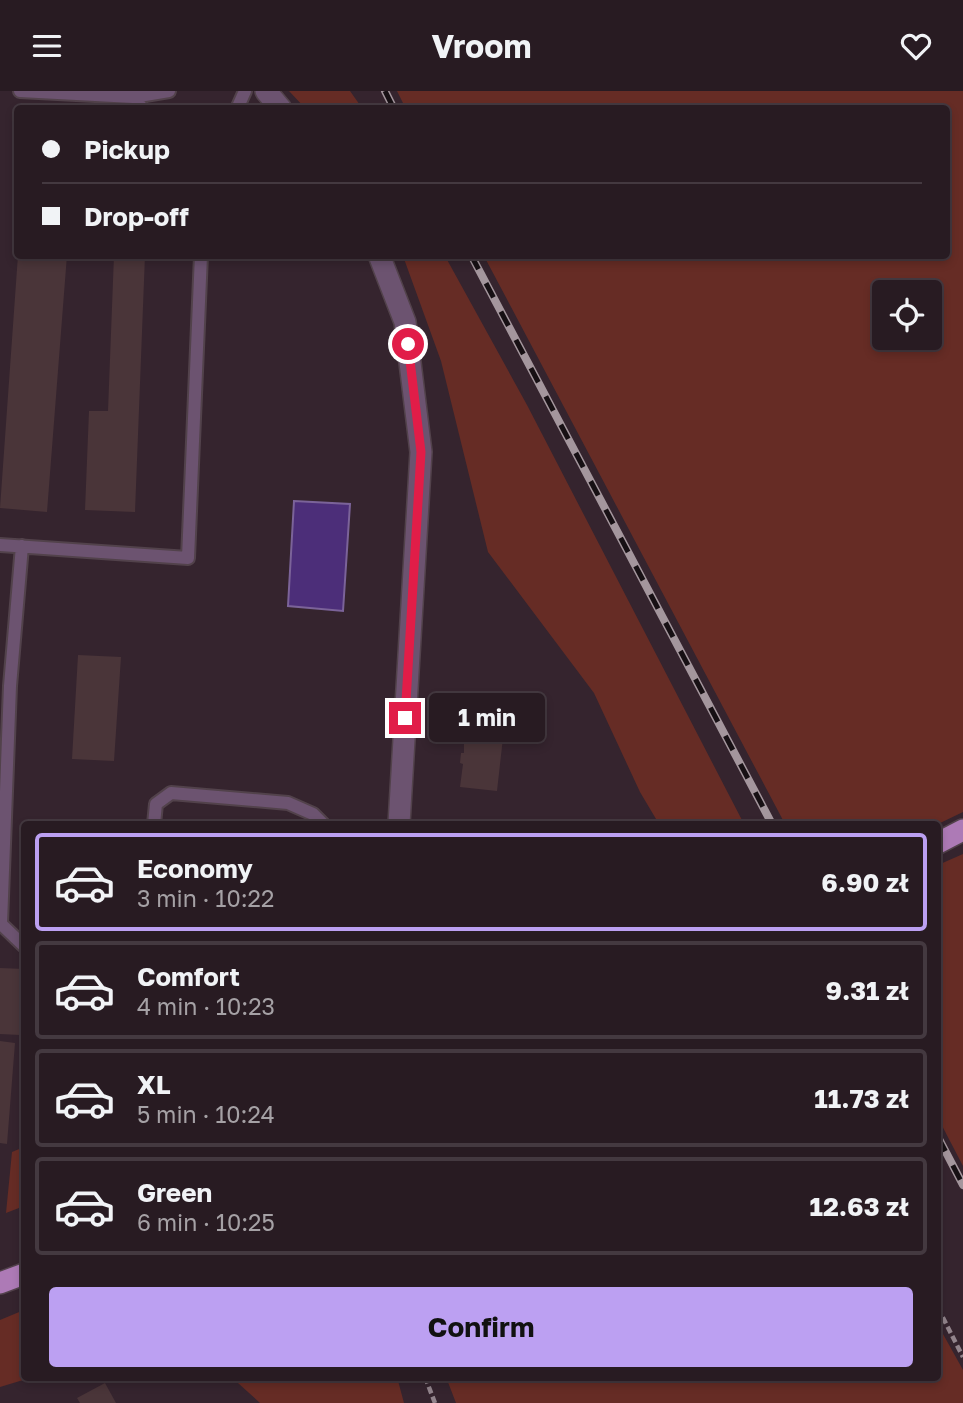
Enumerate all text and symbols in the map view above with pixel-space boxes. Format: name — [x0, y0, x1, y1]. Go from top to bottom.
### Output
icon: menu — [28, 27, 66, 65]
text: Vroom — [432, 27, 532, 65]
icon: heart — [897, 27, 935, 65]
text: Pickup — [84, 134, 170, 165]
text: Drop-off — [84, 201, 189, 232]
map controls — [872, 280, 942, 350]
button: locate — [872, 280, 942, 350]
route start — [392, 328, 424, 360]
callout: 1 min — [430, 693, 545, 743]
route end — [389, 702, 421, 734]
text: 1 min — [458, 703, 516, 731]
icon: car — [53, 851, 116, 914]
text: Economy — [137, 853, 253, 884]
text: 6.90 zł — [821, 867, 909, 898]
text: 3 min · 10:22 — [137, 884, 274, 912]
icon: car — [53, 959, 116, 1022]
text: Comfort — [137, 961, 240, 992]
text: 9.31 zł — [825, 975, 909, 1006]
text: 4 min · 10:23 — [137, 992, 275, 1020]
icon: car — [53, 1067, 116, 1130]
text: XL — [137, 1069, 171, 1100]
text: 11.73 zł — [814, 1083, 909, 1114]
text: 5 min · 10:24 — [137, 1100, 275, 1128]
icon: car — [53, 1175, 116, 1238]
text: Green — [137, 1177, 212, 1208]
text: 12.63 zł — [810, 1191, 909, 1222]
text: 6 min · 10:25 — [137, 1208, 275, 1236]
button: Confirm — [49, 1287, 913, 1367]

